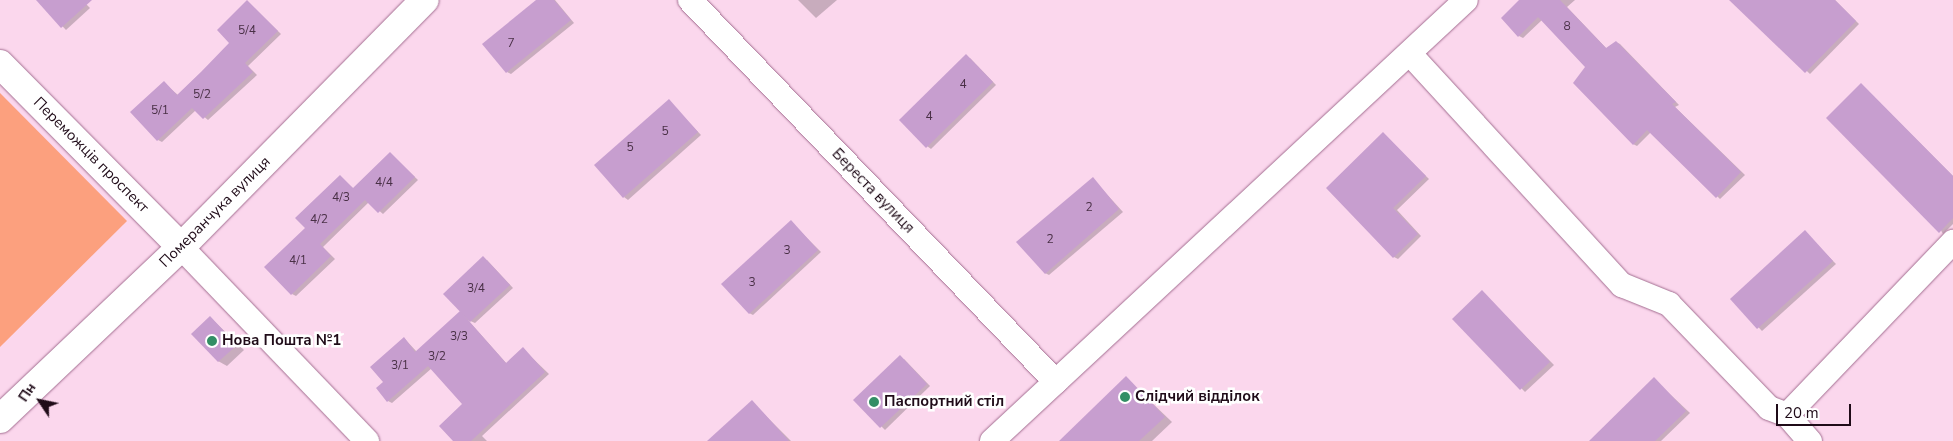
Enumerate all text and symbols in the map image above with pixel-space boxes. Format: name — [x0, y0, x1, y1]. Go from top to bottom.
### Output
house number: 8 — [1563, 20, 1571, 34]
house number: 5/4 — [238, 24, 256, 38]
house number: 7 — [507, 37, 515, 51]
house number: 4 — [959, 78, 967, 92]
house number: 5/2 — [193, 88, 211, 102]
street label: Переможців проспект — [29, 93, 153, 217]
house number: 5/1 — [151, 104, 169, 118]
house number: 4 — [925, 110, 933, 124]
house number: 5 — [661, 125, 669, 139]
house number: 5 — [626, 141, 634, 155]
street label: Береста вулиця — [828, 145, 918, 237]
street label: Померанчука вулиця — [156, 153, 274, 271]
house number: 4/4 — [375, 176, 393, 190]
house number: 4/3 — [332, 191, 350, 205]
house number: 2 — [1085, 201, 1093, 215]
house number: 4/2 — [310, 213, 328, 227]
house number: 2 — [1046, 233, 1054, 247]
house number: 3 — [783, 244, 791, 258]
house number: 4/1 — [289, 254, 307, 268]
house number: 3 — [748, 276, 756, 290]
house number: 3/4 — [467, 282, 485, 296]
house number: 3/3 — [450, 330, 468, 344]
place label: Нова Пошта №1 — [222, 332, 341, 350]
marker: Нова Пошта №1 — [206, 335, 218, 347]
house number: 3/2 — [428, 350, 446, 364]
house number: 3/1 — [391, 359, 409, 373]
north arrow — [15, 376, 65, 426]
text: Пн — [14, 379, 40, 406]
place label: Слідчий відділок — [1135, 388, 1260, 406]
marker: Слідчий відділок — [1119, 391, 1131, 403]
place label: Паспортний стіл — [884, 393, 1004, 411]
scale bar — [1778, 394, 1853, 426]
marker: Паспортний стіл — [868, 396, 880, 408]
text: 20 m — [1784, 403, 1819, 423]

